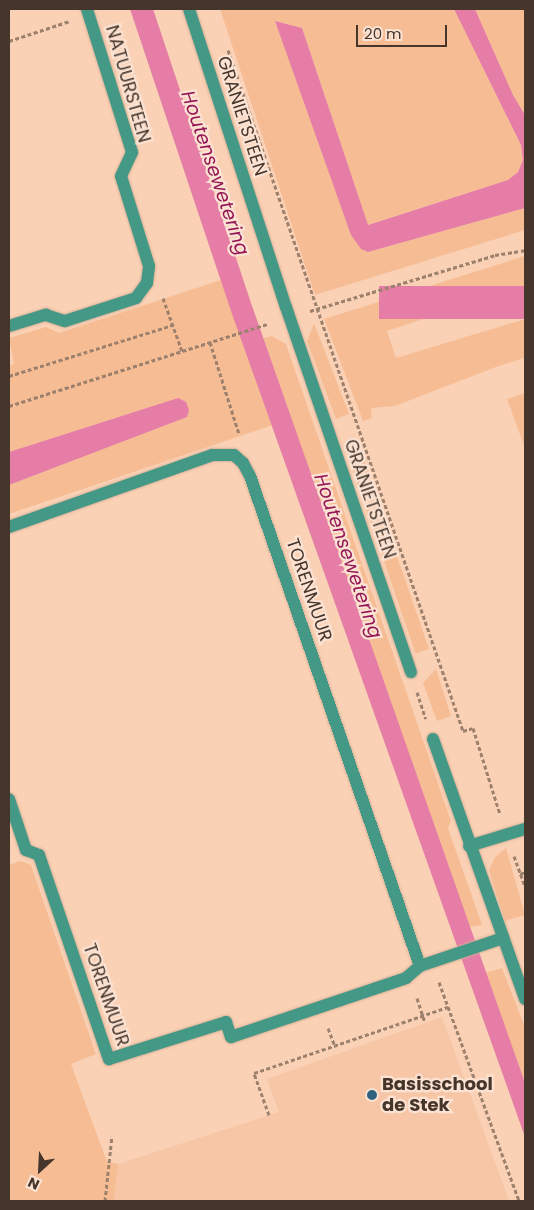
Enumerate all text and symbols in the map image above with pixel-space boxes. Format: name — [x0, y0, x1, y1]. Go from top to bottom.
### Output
scale bar — [359, 15, 450, 47]
street label: NATUURSTEEN — [101, 23, 155, 145]
text: 20 m — [364, 23, 402, 44]
street label: GRANIETSTEEN — [212, 53, 272, 179]
water label: Houtensewetering — [176, 88, 254, 258]
street label: GRANIETSTEEN — [340, 437, 400, 561]
water label: Houtensewetering — [309, 471, 387, 641]
street label: TORENMUUR — [281, 536, 337, 644]
street label: TORENMUUR — [78, 941, 134, 1049]
place label: Basisschool de Stek — [382, 1074, 493, 1116]
marker: Basisschool de Stek — [366, 1089, 378, 1101]
north arrow — [15, 1145, 65, 1195]
text: N — [25, 1172, 43, 1195]

